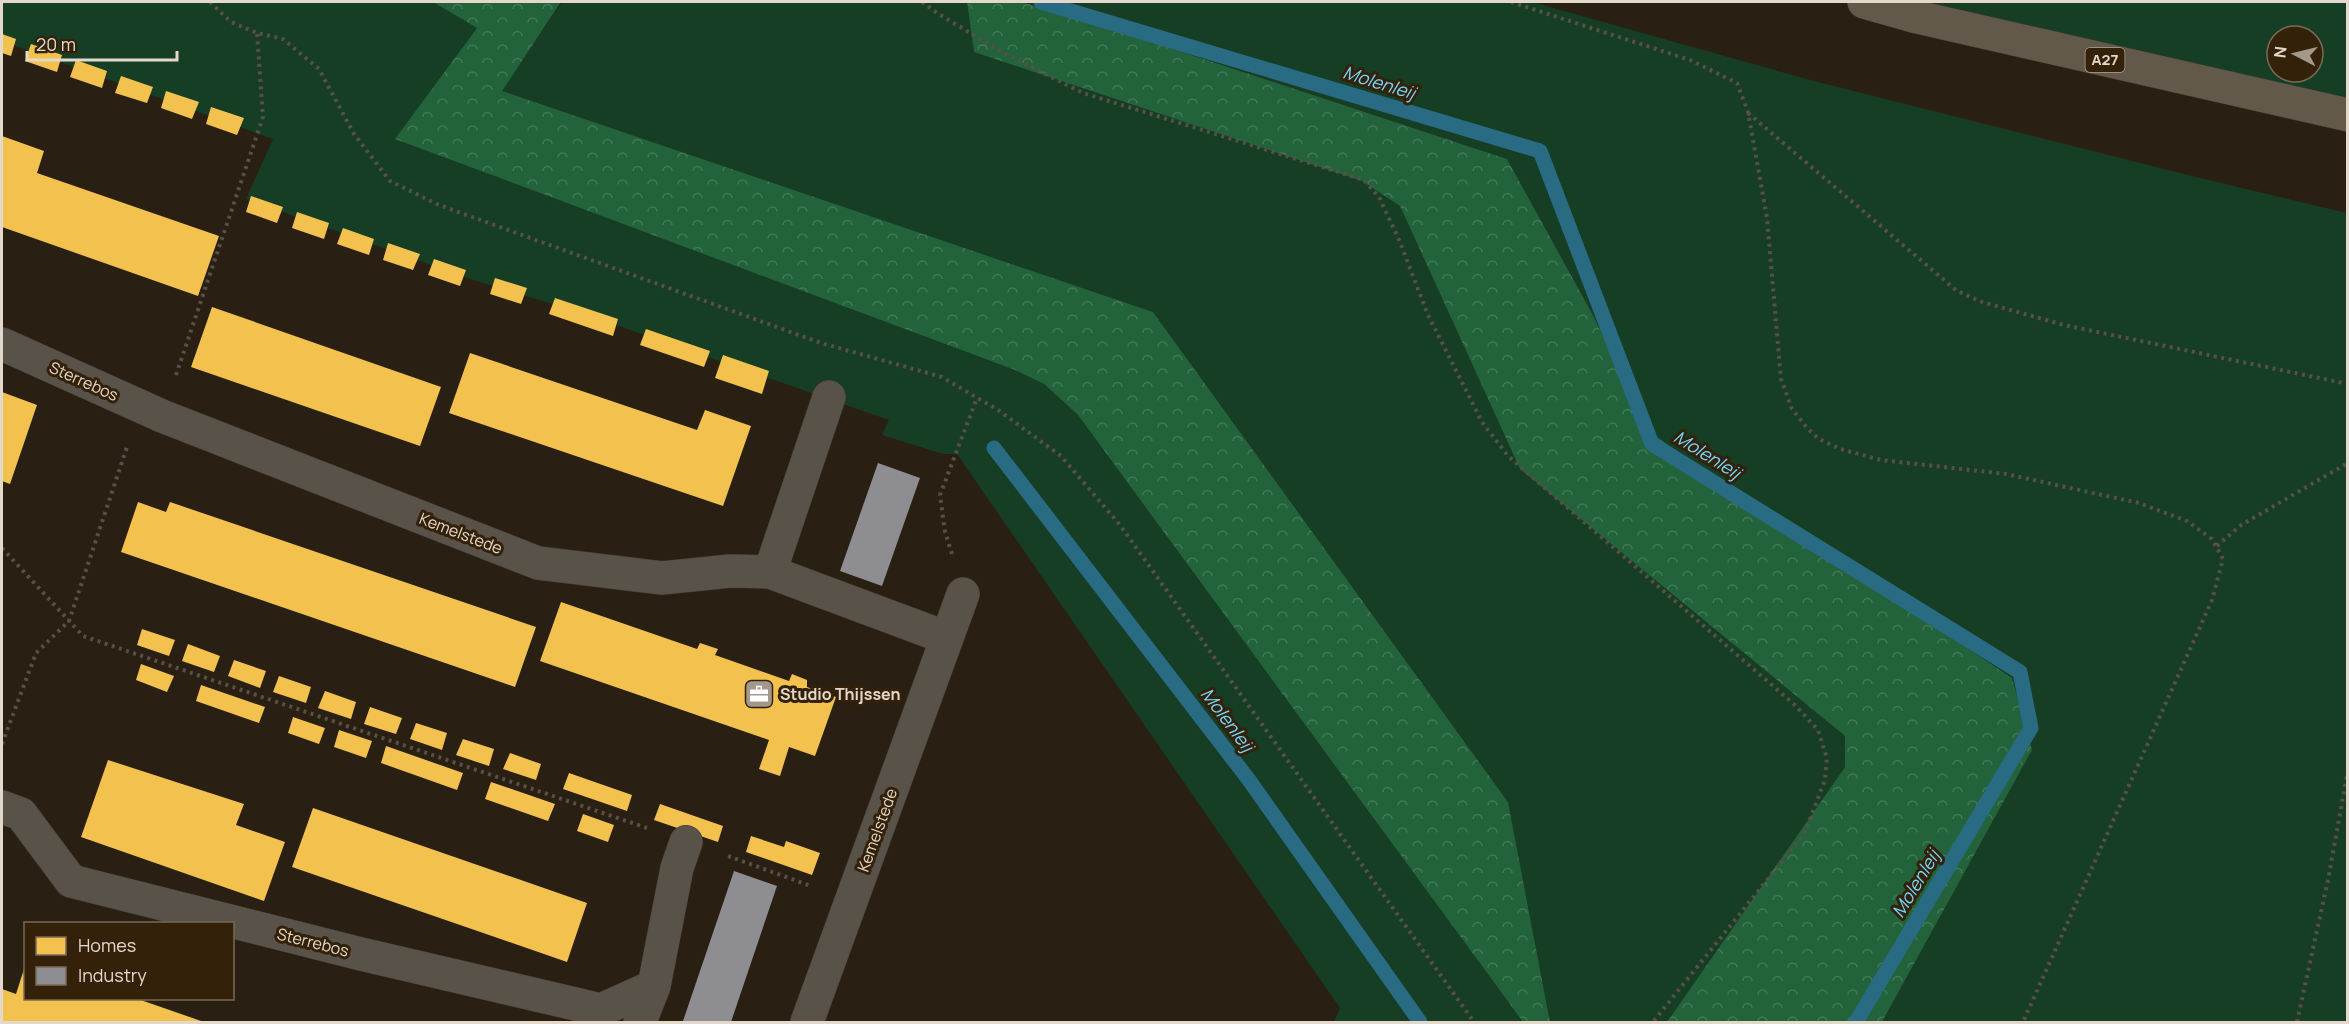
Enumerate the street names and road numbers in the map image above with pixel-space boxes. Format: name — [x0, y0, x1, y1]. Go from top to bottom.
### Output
road number: A27 — [2086, 48, 2124, 72]
street label: Sterrebos — [46, 356, 122, 406]
street label: Kemelstede — [416, 507, 506, 559]
street label: Kemelstede — [852, 785, 902, 875]
street label: Sterrebos — [275, 922, 351, 962]

